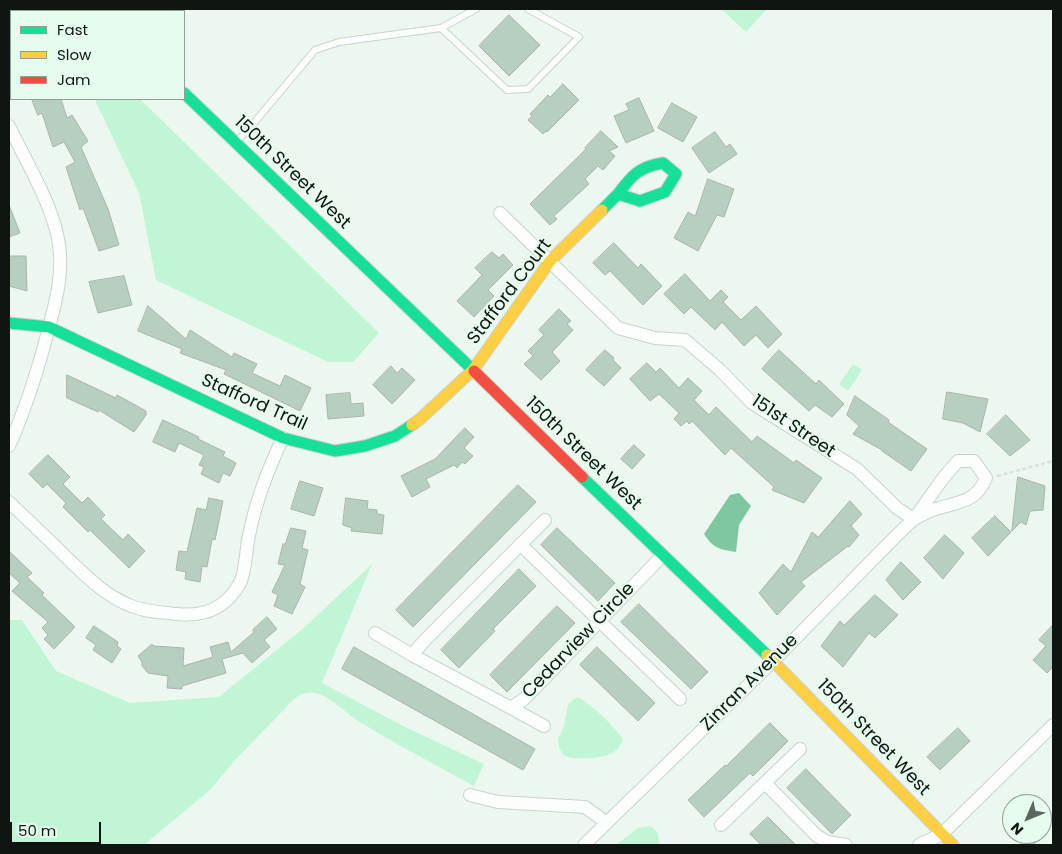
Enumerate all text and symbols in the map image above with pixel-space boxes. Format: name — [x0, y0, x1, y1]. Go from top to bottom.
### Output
legend — [10, 10, 185, 100]
text: Fast — [57, 19, 88, 40]
text: Slow — [57, 44, 91, 65]
text: Jam — [57, 69, 91, 90]
street label: 150th Street West — [229, 112, 355, 234]
street label: Stafford Court — [463, 235, 557, 349]
street label: Stafford Trail — [198, 370, 310, 436]
street label: 151st Street — [747, 391, 839, 463]
street label: 150th Street West — [520, 393, 646, 515]
street label: Cedarview Circle — [518, 579, 640, 703]
street label: Zinran Avenue — [697, 630, 803, 736]
street label: 150th Street West — [812, 675, 934, 801]
north arrow — [1002, 794, 1052, 844]
scale bar — [12, 812, 104, 844]
text: N — [1006, 818, 1028, 840]
text: 50 m — [18, 820, 56, 841]

